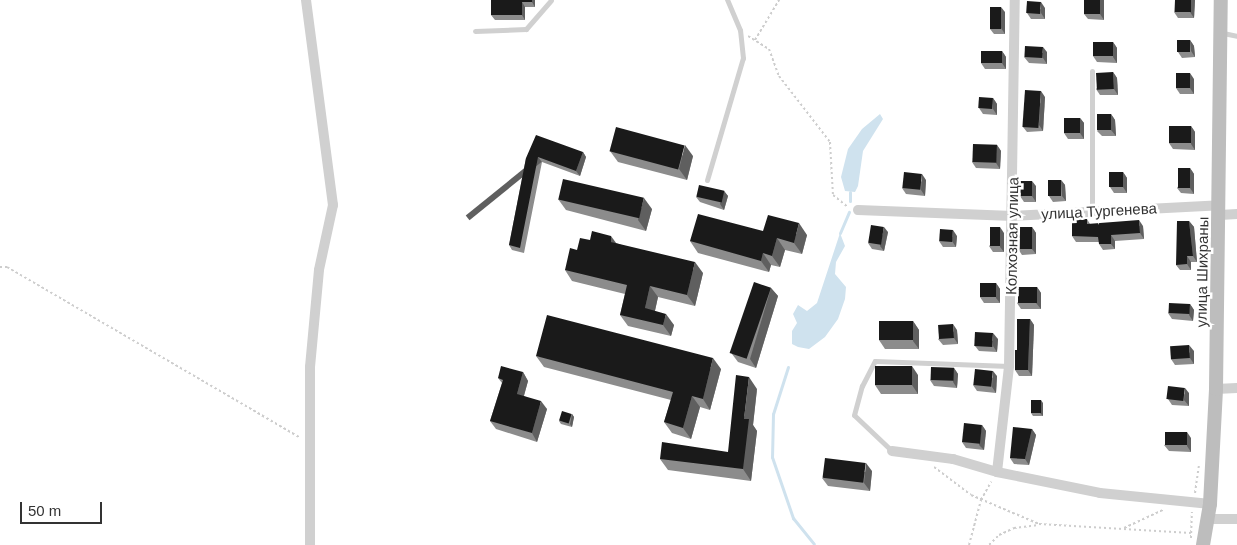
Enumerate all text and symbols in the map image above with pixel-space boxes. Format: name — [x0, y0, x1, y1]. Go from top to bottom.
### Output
street label: Колхозная улица — [1002, 177, 1022, 295]
street label: улица Тургенева — [1041, 199, 1157, 223]
street label: улица Шихраны — [1192, 216, 1212, 328]
scale bar — [22, 492, 105, 524]
text: 50 m — [28, 502, 61, 519]

